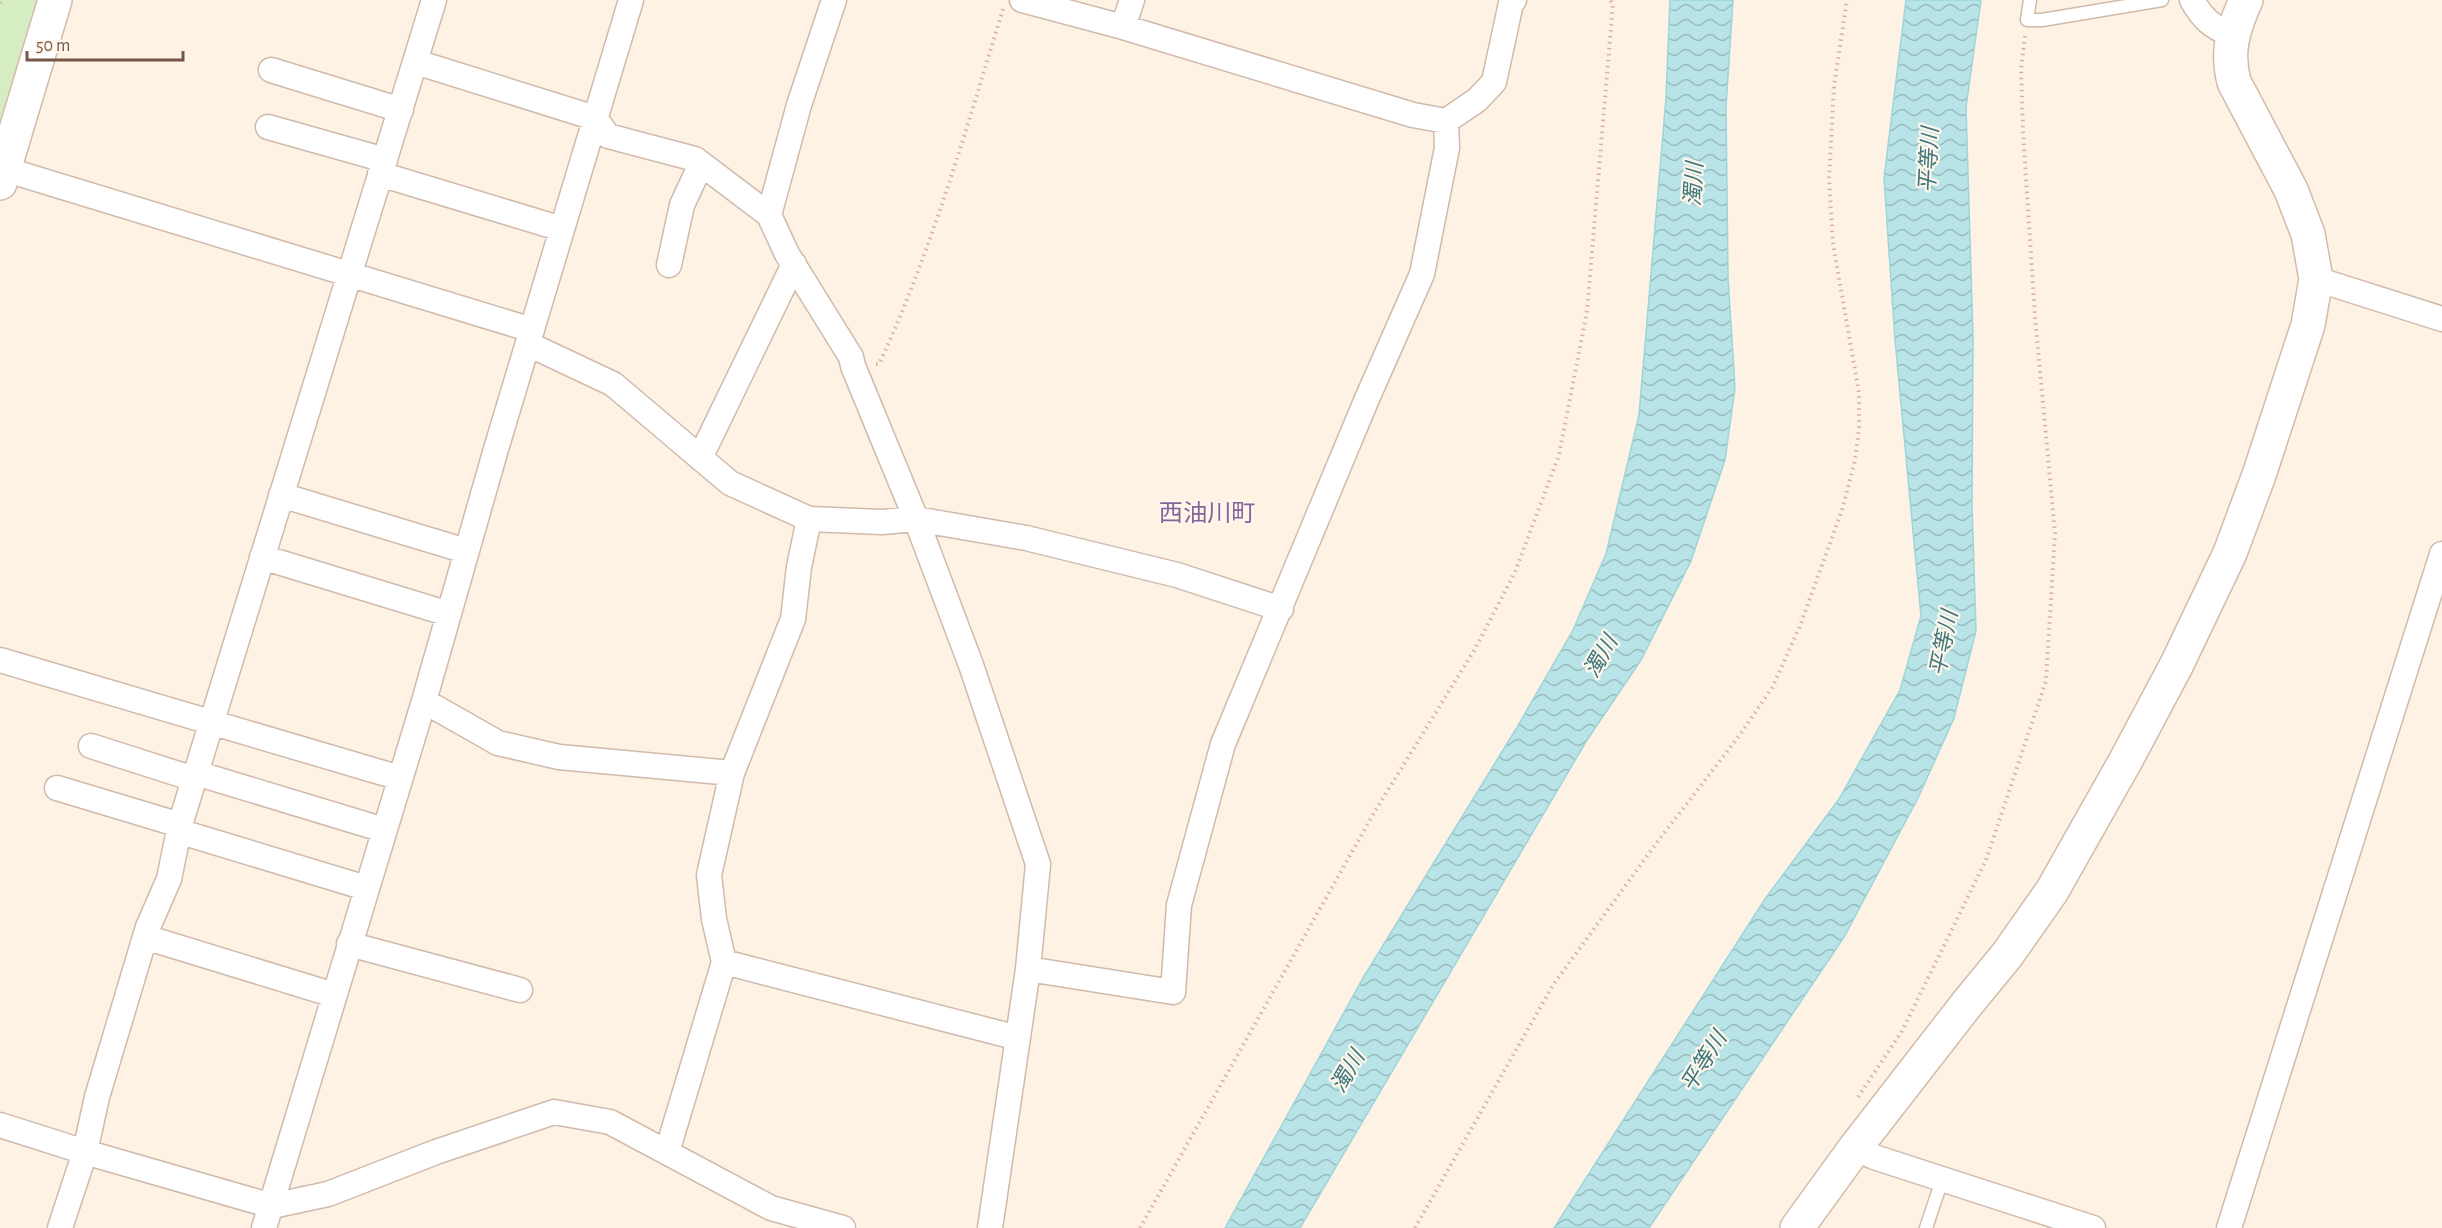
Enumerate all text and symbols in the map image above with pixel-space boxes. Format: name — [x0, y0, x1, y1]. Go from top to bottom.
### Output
scale bar — [27, 24, 183, 62]
text: 50 m — [36, 37, 70, 55]
water label: 平等川 — [1915, 124, 1942, 194]
water label: 濁川 — [1681, 159, 1706, 207]
district label: 西油川町 — [1159, 500, 1255, 526]
water label: 平等川 — [1926, 607, 1961, 678]
water label: 濁川 — [1579, 630, 1622, 681]
water label: 平等川 — [1676, 1025, 1732, 1095]
water label: 濁川 — [1326, 1045, 1370, 1096]

